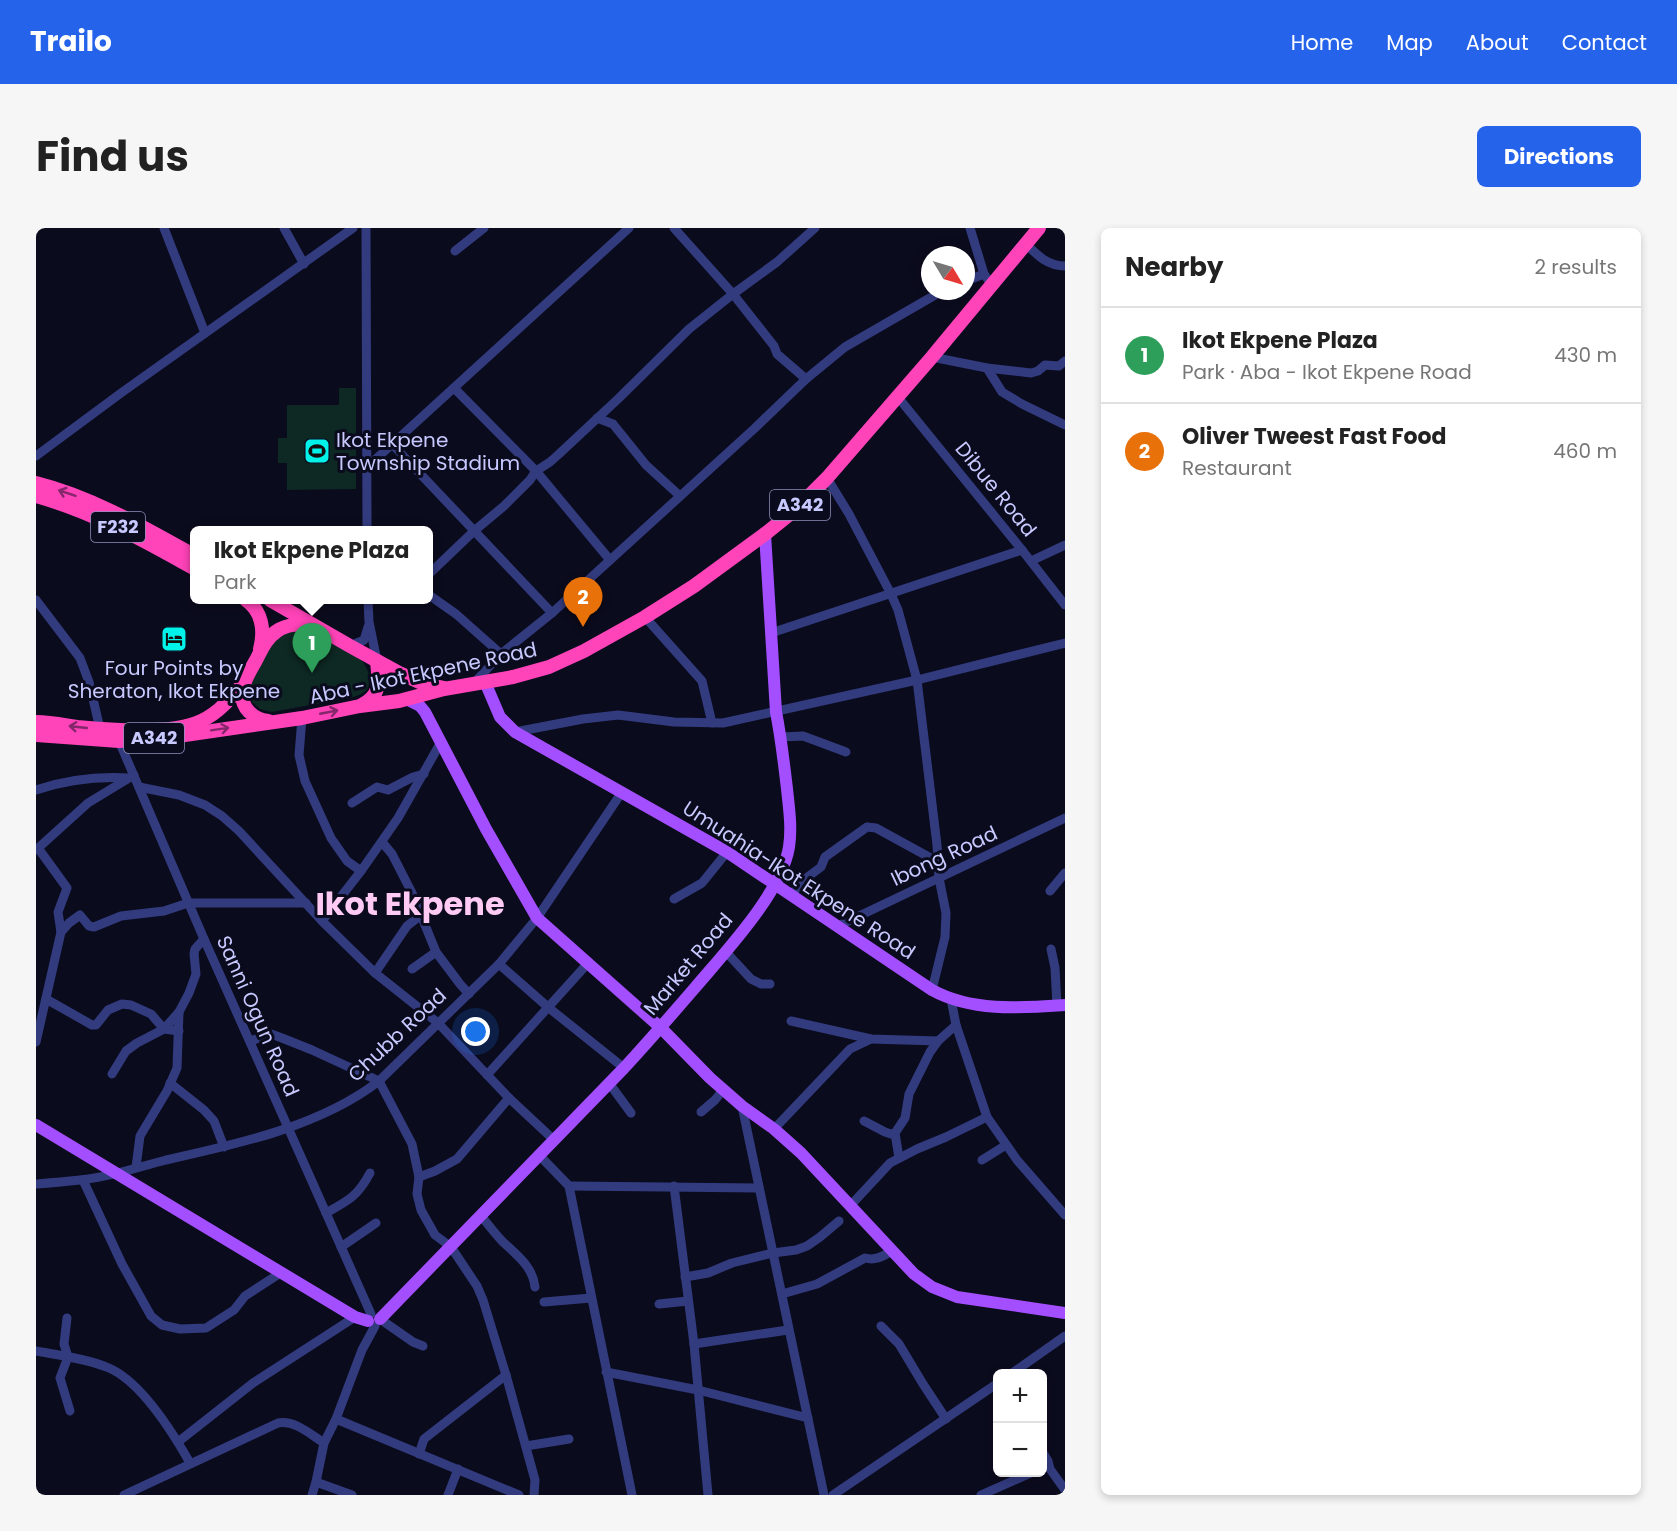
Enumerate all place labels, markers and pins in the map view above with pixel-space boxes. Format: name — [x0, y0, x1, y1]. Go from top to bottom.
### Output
place label: Ikot Ekpene Township Stadium — [336, 426, 520, 477]
sports icon: Ikot Ekpene Township Stadium — [302, 436, 332, 466]
pin: 2 — [564, 578, 602, 627]
hotel icon: Four Points by Sheraton, Ikot Ekpene — [159, 624, 189, 654]
pin: 1 — [292, 624, 332, 673]
place label: Four Points by Sheraton, Ikot Ekpene — [68, 654, 280, 705]

